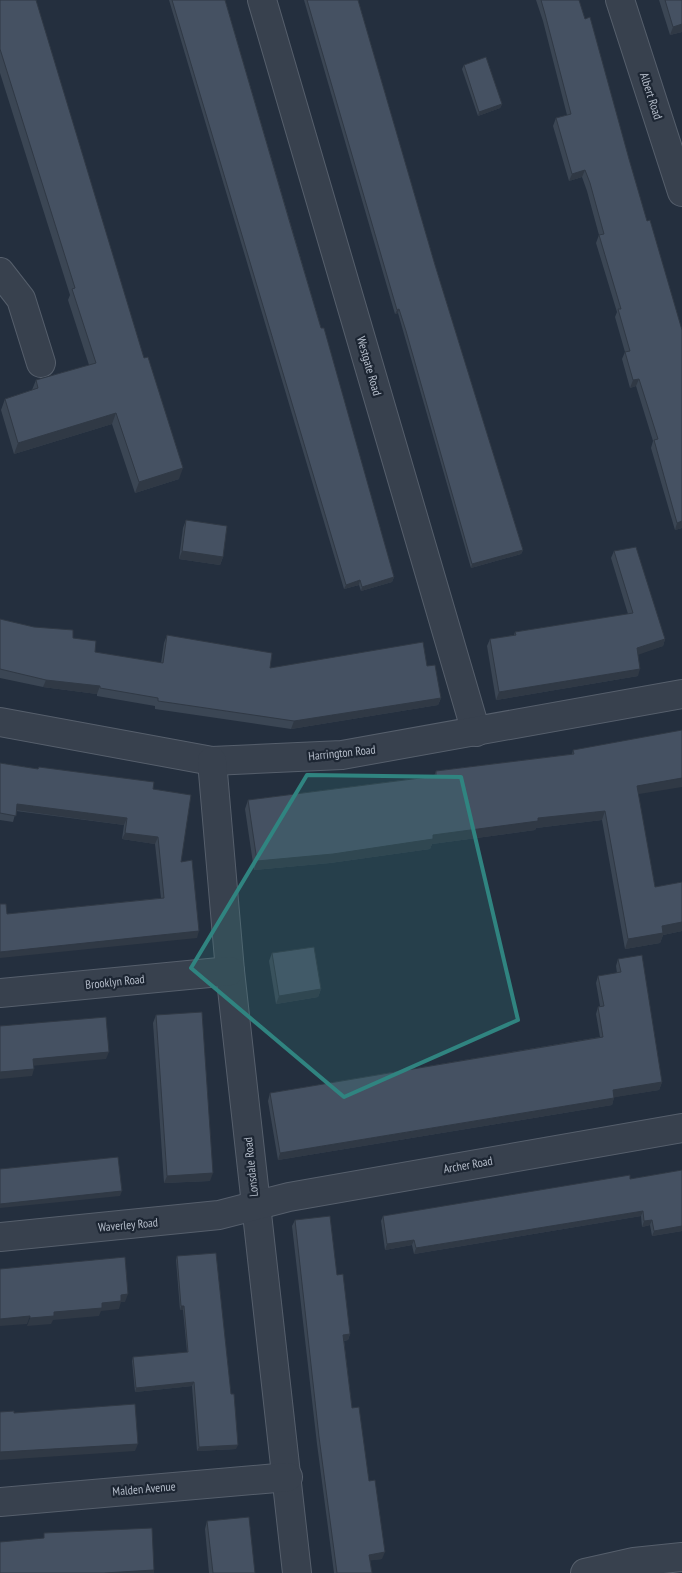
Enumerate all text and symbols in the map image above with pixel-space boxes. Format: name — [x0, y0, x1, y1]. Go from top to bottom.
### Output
street label: Albert Road — [637, 70, 666, 121]
street label: Westgate Road — [354, 334, 385, 397]
street label: Harrington Road — [308, 742, 376, 763]
street label: Brooklyn Road — [85, 971, 145, 992]
street label: Lonsdale Road — [240, 1137, 261, 1198]
street label: Archer Road — [442, 1153, 494, 1176]
street label: Waverley Road — [97, 1214, 159, 1235]
street label: Malden Avenue — [112, 1478, 176, 1499]

